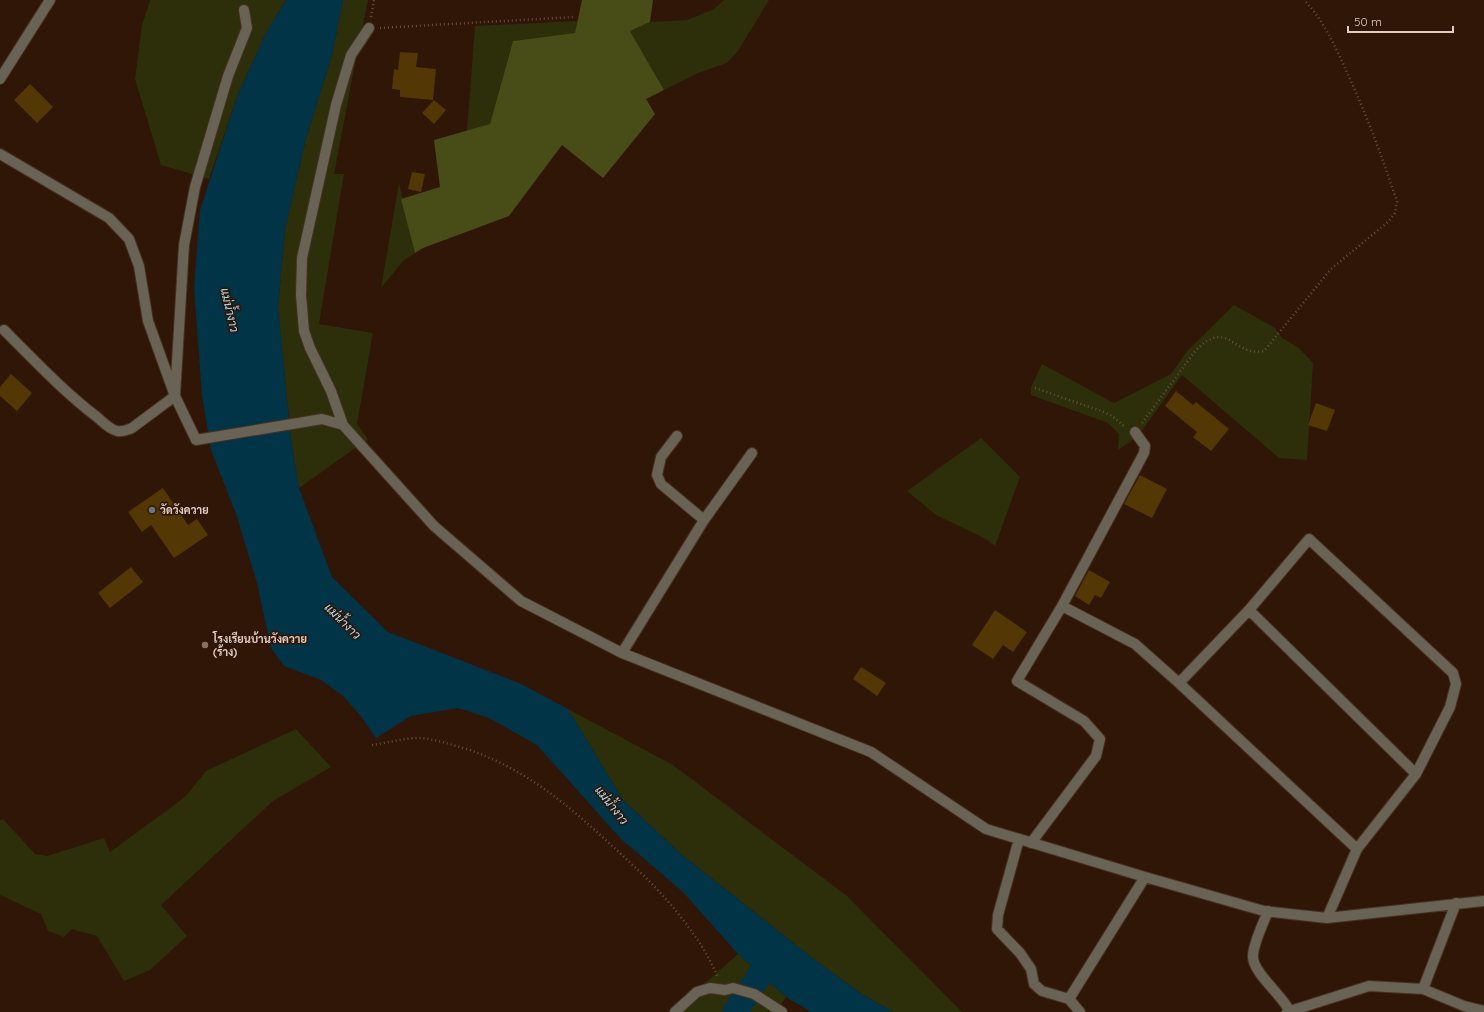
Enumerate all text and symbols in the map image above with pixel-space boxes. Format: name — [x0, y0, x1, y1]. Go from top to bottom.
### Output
scale bar — [1348, 8, 1453, 34]
text: 50 m — [1354, 14, 1382, 29]
water label: แม่น้ำงาว — [218, 286, 245, 334]
place label: วัดวังควาย — [160, 503, 209, 517]
marker: วัดวังควาย — [147, 505, 157, 515]
water label: แม่น้ำงาว — [322, 598, 366, 642]
place label: โรงเรียนบ้านวังควาย (ร้าง) — [212, 631, 307, 659]
marker: โรงเรียนบ้านวังควาย (ร้าง) — [200, 640, 210, 650]
water label: แม่น้ำงาว — [592, 781, 634, 827]

